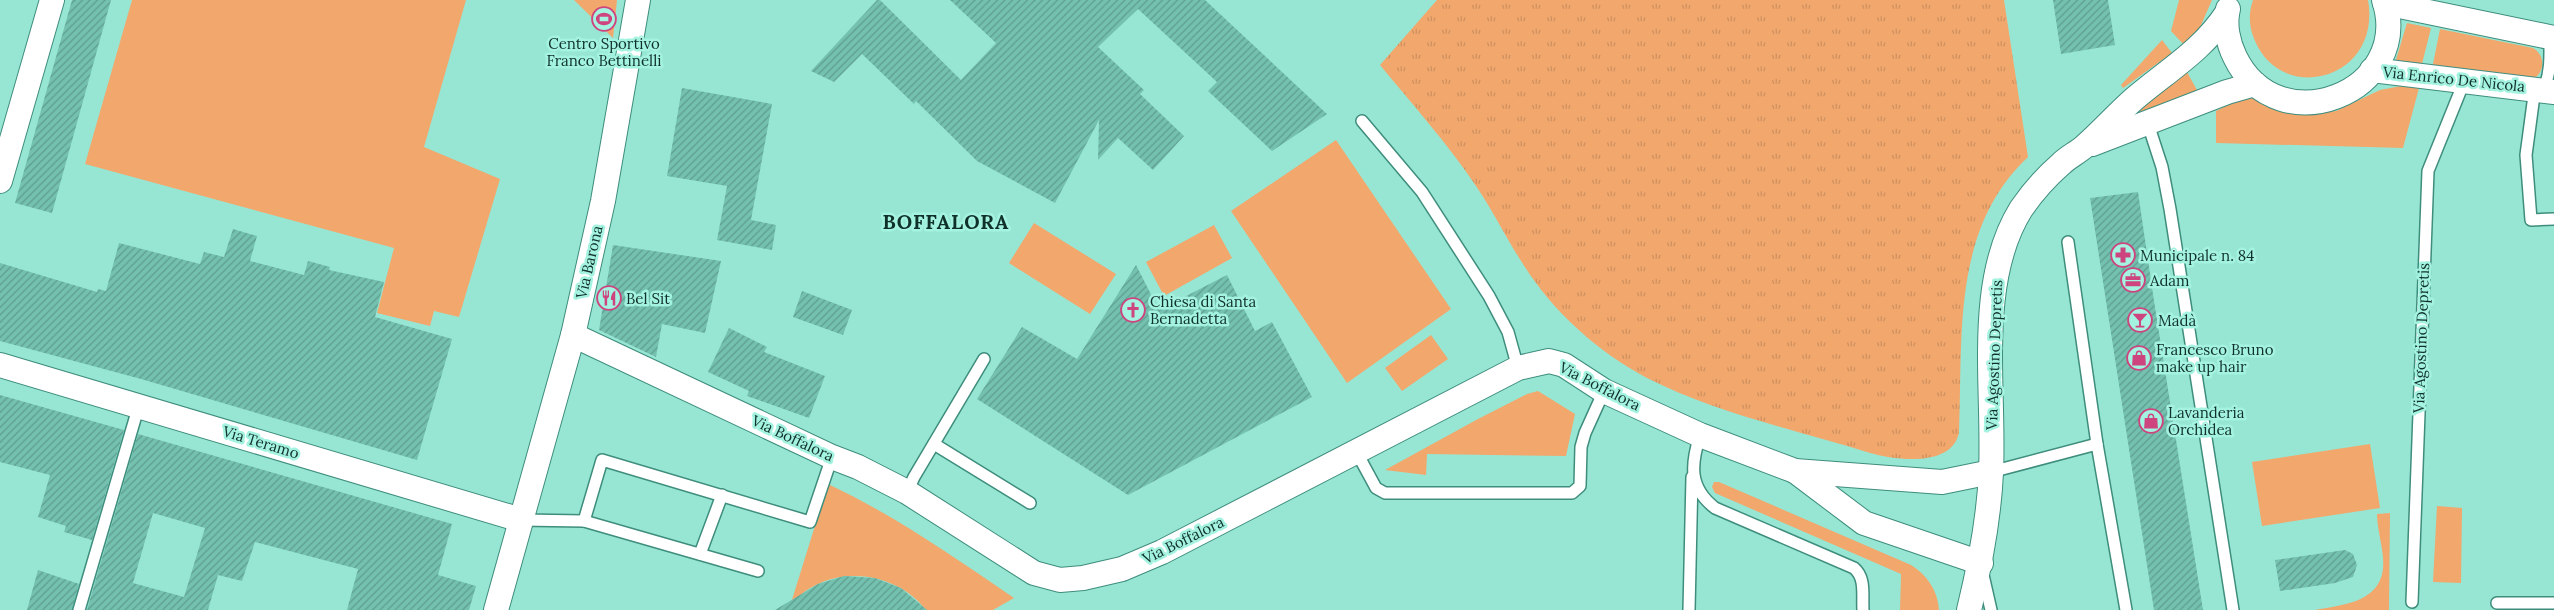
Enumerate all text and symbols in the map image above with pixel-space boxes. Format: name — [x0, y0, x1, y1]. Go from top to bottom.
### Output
sports icon: Centro Sportivo Franco Bettinelli — [591, 6, 617, 32]
place label: Centro Sportivo Franco Bettinelli — [547, 34, 661, 70]
street label: Via Enrico De Nicola — [2381, 62, 2526, 96]
district label: BOFFALORA — [883, 209, 1009, 234]
street label: Via Barona — [571, 223, 607, 301]
pharmacy icon: Municipale n. 84 — [2110, 242, 2136, 268]
place label: Municipale n. 84 — [2140, 246, 2254, 265]
street label: Via Agostino Depretis — [2409, 263, 2433, 414]
office icon: Adam — [2120, 267, 2146, 293]
place label: Adam — [2149, 271, 2190, 290]
street label: Via Agostino Depretis — [1982, 280, 2006, 431]
restaurant icon: Bel Sit — [596, 285, 622, 311]
place label: Bel Sit — [626, 289, 670, 308]
place label: Chiesa di Santa Bernadetta — [1150, 292, 1257, 328]
church icon: Chiesa di Santa Bernadetta — [1120, 297, 1146, 323]
bar icon: Madà — [2127, 307, 2153, 333]
place label: Madà — [2158, 311, 2196, 330]
place label: Francesco Bruno make up hair — [2156, 340, 2274, 376]
shop icon: Francesco Bruno make up hair — [2126, 345, 2152, 371]
street label: Via Boffalora — [1555, 357, 1644, 415]
place label: Lavanderia Orchidea — [2168, 403, 2245, 439]
shop icon: Lavanderia Orchidea — [2138, 408, 2164, 434]
street label: Via Boffalora — [748, 410, 837, 465]
street label: Via Teramo — [220, 421, 302, 463]
street label: Via Boffalora — [1138, 512, 1227, 568]

